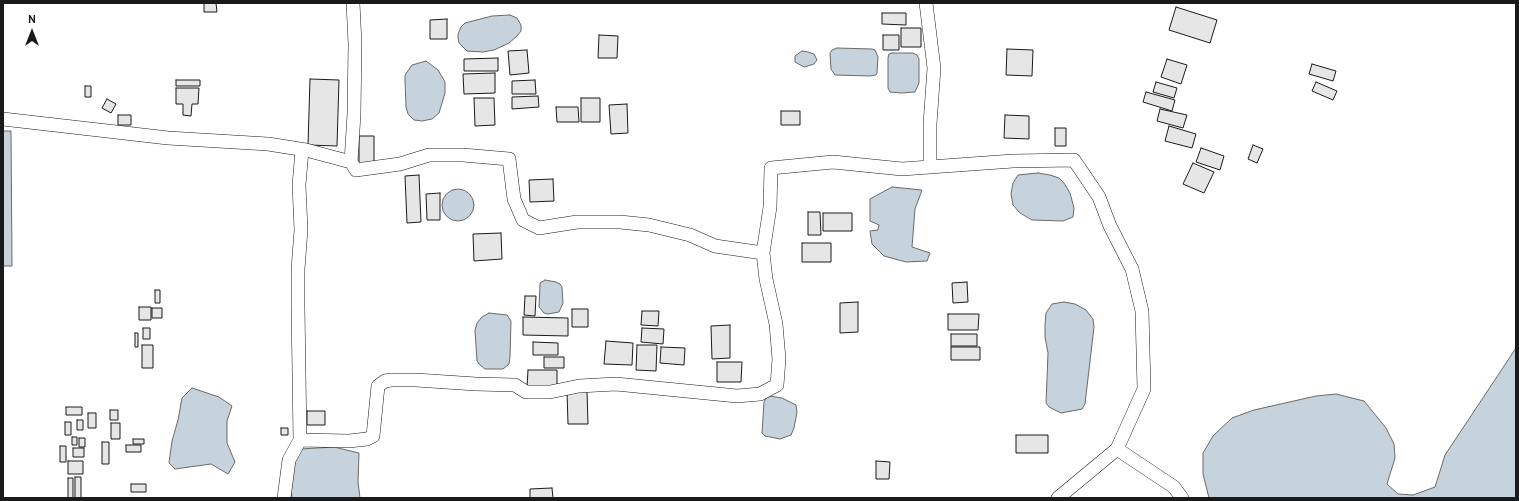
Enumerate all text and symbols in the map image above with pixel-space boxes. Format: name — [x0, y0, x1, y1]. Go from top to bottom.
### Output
north arrow — [12, 12, 52, 52]
text: N — [28, 13, 36, 27]

